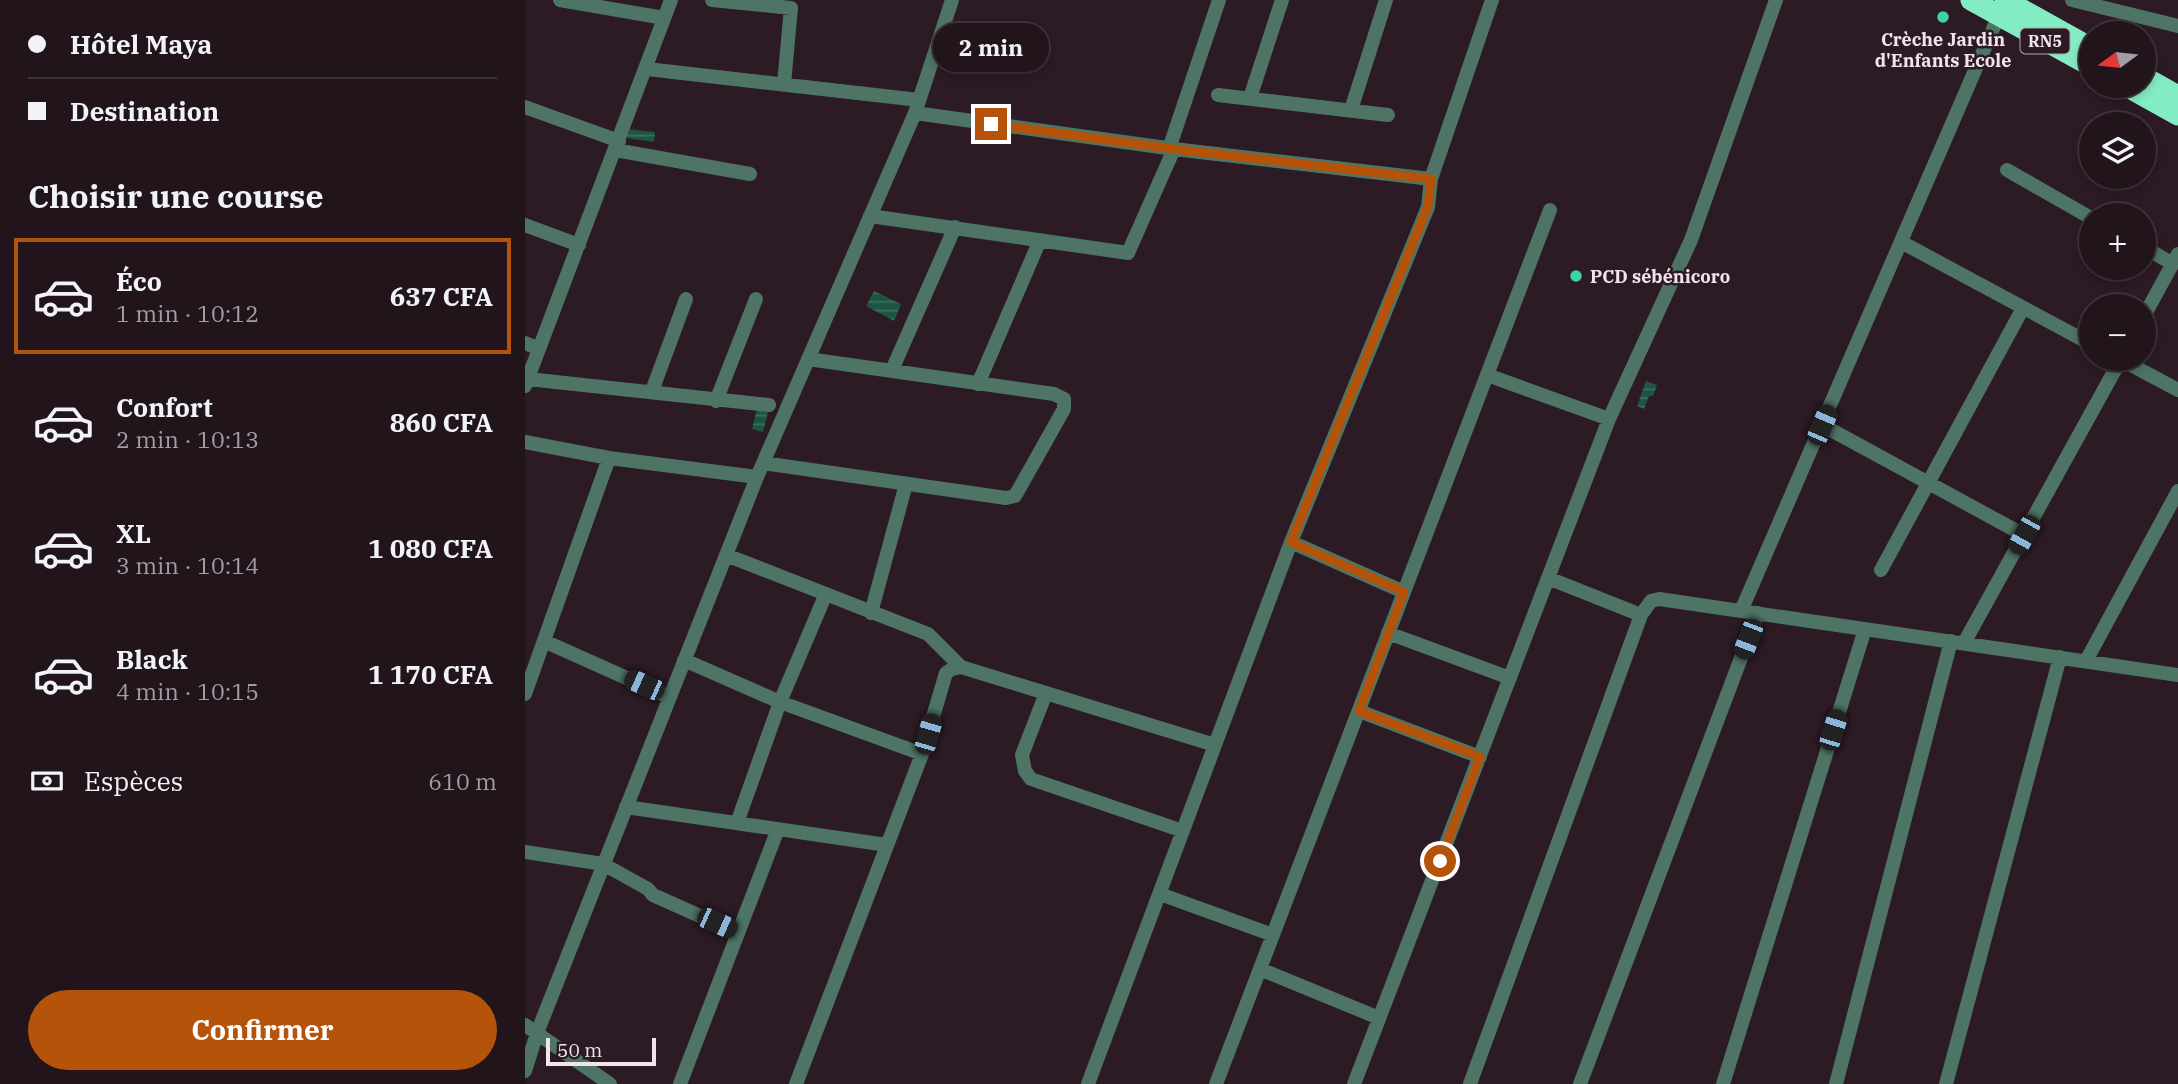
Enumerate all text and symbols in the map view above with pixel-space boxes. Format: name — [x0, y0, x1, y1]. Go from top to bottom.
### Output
marker: Crèche Jardin d'Enfants Ecole — [1935, 9, 1951, 25]
north arrow — [2079, 21, 2156, 98]
map controls — [2079, 21, 2156, 371]
callout: 2 min — [933, 23, 1049, 72]
text: Hôtel Maya — [70, 27, 212, 61]
place label: Crèche Jardin d'Enfants Ecole — [1875, 28, 2011, 72]
road number: RN5 — [2021, 28, 2069, 54]
text: 2 min — [959, 32, 1023, 62]
text: Destination — [70, 94, 219, 128]
route end — [975, 108, 1007, 140]
button: layers — [2079, 112, 2156, 189]
text: Choisir une course — [28, 175, 324, 217]
button: + — [2079, 203, 2156, 280]
text: Éco — [116, 264, 162, 298]
icon: car — [32, 265, 95, 328]
place label: PCD sébénicoro — [1590, 265, 1730, 288]
marker: PCD sébénicoro — [1568, 268, 1584, 284]
text: 637 CFA — [390, 279, 493, 313]
button: − — [2079, 294, 2156, 371]
text: 1 min · 10:12 — [116, 298, 259, 328]
text: Confort — [116, 390, 213, 424]
icon: car — [32, 391, 95, 454]
car — [1805, 402, 1840, 448]
text: 860 CFA — [390, 405, 493, 439]
text: 2 min · 10:13 — [116, 424, 259, 454]
car — [2005, 512, 2044, 558]
text: XL — [116, 516, 151, 550]
icon: car — [32, 517, 95, 580]
text: 1 080 CFA — [368, 531, 493, 565]
text: 3 min · 10:14 — [116, 550, 259, 580]
car — [1731, 616, 1766, 662]
text: Black — [116, 642, 188, 676]
icon: car — [32, 643, 95, 706]
text: 1 170 CFA — [368, 657, 493, 691]
car — [621, 667, 668, 703]
text: 4 min · 10:15 — [116, 676, 259, 706]
car — [1817, 707, 1850, 753]
car — [913, 711, 944, 757]
icon: cash — [28, 762, 66, 800]
text: Espèces — [84, 764, 183, 798]
text: 610 m — [428, 766, 497, 796]
route start — [1424, 845, 1456, 877]
car — [694, 905, 741, 941]
button: Confirmer — [28, 990, 497, 1070]
scale bar — [546, 1035, 656, 1067]
text: 50 m — [557, 1038, 602, 1062]

